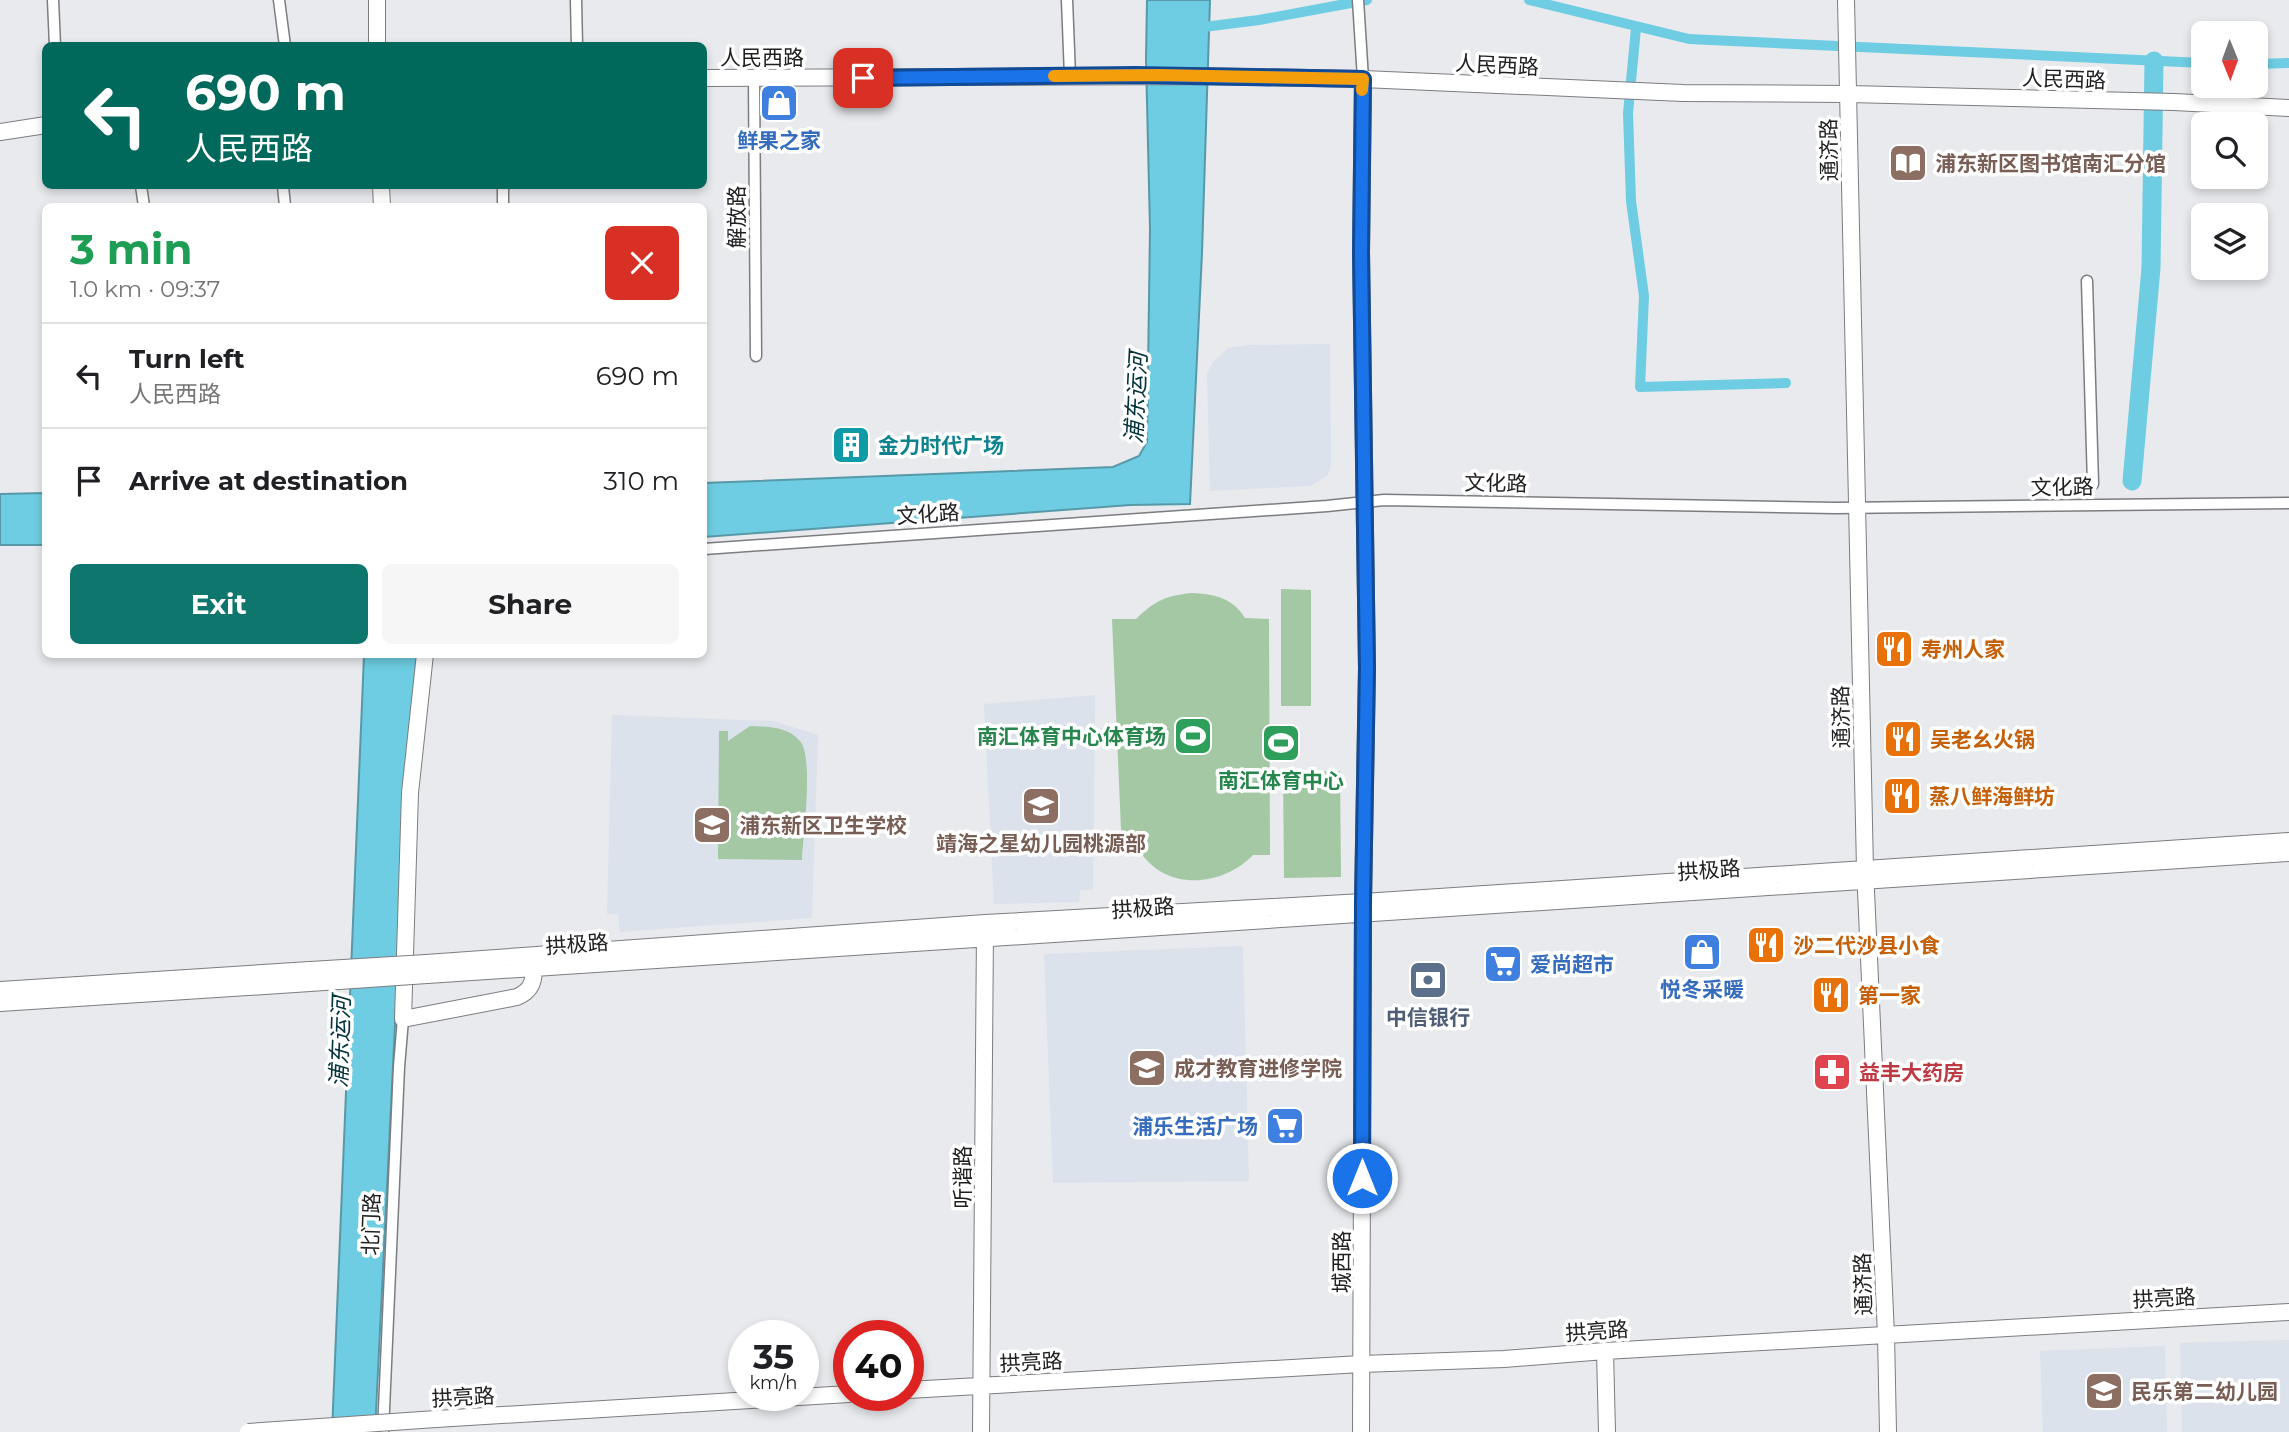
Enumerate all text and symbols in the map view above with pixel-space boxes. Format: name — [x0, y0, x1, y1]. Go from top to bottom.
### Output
north arrow — [2191, 21, 2268, 98]
map controls — [2191, 21, 2268, 280]
street label: 人民西路 — [720, 45, 804, 70]
pin — [833, 48, 893, 108]
street label: 人民西路 — [1454, 50, 1540, 80]
icon: arrive — [844, 59, 882, 97]
text: 690 m — [185, 63, 346, 122]
street label: 人民西路 — [2022, 65, 2106, 93]
icon: left — [70, 70, 161, 161]
shop icon: 鲜果之家 — [758, 82, 800, 124]
button: search — [2191, 112, 2268, 189]
street label: 通济路 — [1816, 118, 1842, 182]
place label: 鲜果之家 — [737, 128, 821, 153]
text: 人民西路 — [185, 129, 313, 168]
library icon: 浦东新区图书馆南汇分馆 — [1887, 142, 1929, 184]
place label: 浦东新区图书馆南汇分馆 — [1935, 151, 2166, 176]
street label: 解放路 — [724, 186, 749, 249]
button: layers — [2191, 203, 2268, 280]
text: 3 min — [70, 223, 192, 275]
button: close — [605, 226, 679, 300]
text: 1.0 km · 09:37 — [70, 275, 220, 303]
text: Turn left — [129, 343, 245, 375]
water label: 浦东运河 — [1120, 347, 1153, 445]
icon: left — [70, 357, 108, 395]
text: 690 m — [596, 360, 679, 392]
text: 人民西路 — [129, 380, 221, 408]
building icon: 金力时代广场 — [830, 424, 872, 466]
place label: 金力时代广场 — [878, 433, 1004, 458]
icon: arrive — [70, 462, 108, 500]
text: Arrive at destination — [129, 465, 408, 497]
text: 310 m — [603, 465, 679, 497]
street label: 文化路 — [1464, 470, 1528, 496]
street label: 文化路 — [2030, 474, 2094, 500]
street label: 文化路 — [896, 499, 960, 529]
button: Exit — [70, 564, 368, 644]
button: Share — [382, 564, 679, 644]
restaurant icon: 寿州人家 — [1873, 628, 1915, 670]
place label: 寿州人家 — [1921, 637, 2005, 662]
street label: 通济路 — [1828, 685, 1854, 749]
sports icon: 南汇体育中心体育场 — [1172, 715, 1214, 757]
restaurant icon: 吴老幺火锅 — [1882, 718, 1924, 760]
sports icon: 南汇体育中心 — [1260, 722, 1302, 764]
place label: 南汇体育中心体育场 — [977, 724, 1166, 749]
place label: 吴老幺火锅 — [1930, 727, 2035, 752]
place label: 南汇体育中心 — [1218, 768, 1344, 793]
restaurant icon: 蒸八鲜海鲜坊 — [1881, 775, 1923, 817]
place label: 蒸八鲜海鲜坊 — [1929, 784, 2055, 809]
school or university icon: 靖海之星幼儿园桃源部 — [1020, 785, 1062, 827]
school or university icon: 浦东新区卫生学校 — [691, 804, 733, 846]
place label: 浦东新区卫生学校 — [739, 813, 907, 838]
place label: 靖海之星幼儿园桃源部 — [936, 831, 1146, 856]
street label: 拱极路 — [1677, 855, 1741, 885]
street label: 拱极路 — [1111, 893, 1175, 923]
restaurant icon: 沙二代沙县小食 — [1745, 924, 1787, 966]
street label: 拱极路 — [545, 929, 609, 959]
shop icon: 悦冬采暖 — [1681, 931, 1723, 973]
place label: 沙二代沙县小食 — [1793, 933, 1940, 958]
supermarket icon: 爱尚超市 — [1482, 943, 1524, 985]
place label: 爱尚超市 — [1530, 952, 1614, 977]
bank icon: 中信银行 — [1407, 959, 1449, 1001]
restaurant icon: 第一家 — [1810, 974, 1852, 1016]
place label: 悦冬采暖 — [1660, 977, 1744, 1002]
place label: 第一家 — [1858, 983, 1921, 1008]
water label: 浦东运河 — [324, 992, 356, 1088]
place label: 中信银行 — [1386, 1005, 1470, 1030]
school or university icon: 成才教育进修学院 — [1126, 1047, 1168, 1089]
pharmacy icon: 益丰大药房 — [1811, 1051, 1853, 1093]
place label: 成才教育进修学院 — [1174, 1056, 1342, 1081]
place label: 益丰大药房 — [1859, 1060, 1964, 1085]
supermarket icon: 浦乐生活广场 — [1264, 1105, 1306, 1147]
place label: 浦乐生活广场 — [1132, 1114, 1258, 1139]
position arrow — [1325, 1141, 1399, 1215]
street label: 听谐路 — [950, 1146, 975, 1209]
street label: 北门路 — [357, 1192, 385, 1256]
street label: 城西路 — [1329, 1231, 1354, 1294]
street label: 通济路 — [1849, 1252, 1877, 1316]
street label: 拱亮路 — [2132, 1284, 2196, 1312]
street label: 拱亮路 — [1565, 1316, 1629, 1346]
speed limit sign: 40 — [833, 1320, 924, 1411]
text: 35 — [753, 1335, 794, 1378]
street label: 拱亮路 — [999, 1348, 1063, 1376]
school or university icon: 民乐第二幼儿园 — [2083, 1370, 2125, 1412]
text: km/h — [749, 1372, 798, 1394]
place label: 民乐第二幼儿园 — [2131, 1379, 2278, 1404]
street label: 拱亮路 — [431, 1383, 495, 1411]

